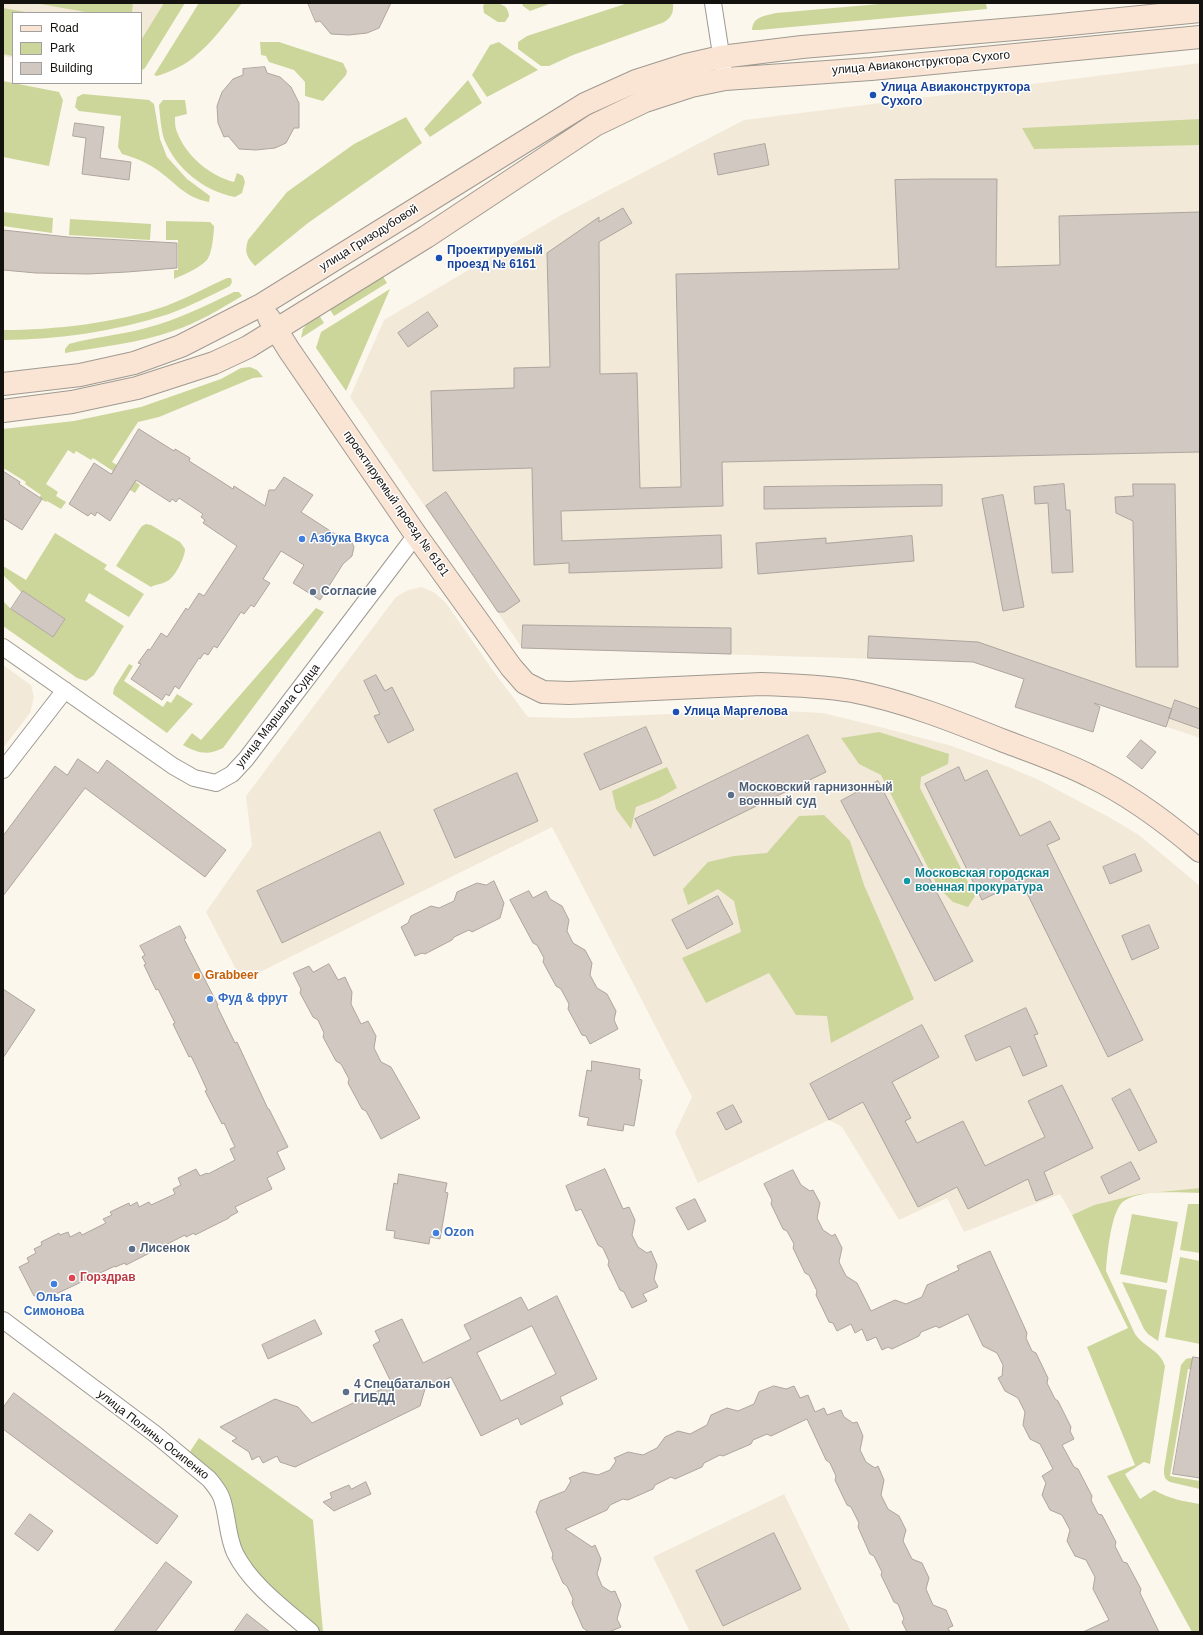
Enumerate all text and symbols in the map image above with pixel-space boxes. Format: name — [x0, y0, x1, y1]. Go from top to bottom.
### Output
legend — [12, 12, 142, 84]
text: Road — [50, 21, 79, 35]
text: Park — [50, 41, 75, 55]
street label: улица Авиаконструктора Сухого — [831, 48, 1011, 78]
text: Building — [50, 61, 93, 75]
place label: Улица Авиаконструктора Сухого — [881, 81, 1030, 109]
marker: Улица Авиаконструктора Сухого — [868, 90, 878, 100]
street label: улица Гризодубовой — [317, 202, 421, 274]
place label: Проектируемый проезд № 6161 — [447, 244, 543, 272]
marker: Проектируемый проезд № 6161 — [434, 253, 444, 263]
street label: проектируемый проезд № 6161 — [340, 428, 452, 580]
place label: Азбука Вкуса — [310, 532, 389, 546]
marker: Азбука Вкуса — [297, 534, 307, 544]
place label: Согласие — [321, 585, 377, 599]
marker: Согласие — [308, 587, 318, 597]
street label: улица Маршала Судца — [233, 661, 323, 771]
place label: Улица Маргелова — [684, 705, 788, 719]
marker: Улица Маргелова — [671, 707, 681, 717]
place label: Московский гарнизонный военный суд — [739, 781, 893, 809]
marker: Московский гарнизонный военный суд — [726, 790, 736, 800]
place label: Московская городская военная прокуратура — [915, 867, 1049, 895]
marker: Московская городская военная прокуратура — [902, 876, 912, 886]
place label: Grabbeer — [205, 969, 258, 983]
marker: Grabbeer — [192, 971, 202, 981]
place label: Фуд & фрут — [218, 992, 288, 1006]
marker: Фуд & фрут — [205, 994, 215, 1004]
place label: Ozon — [444, 1226, 474, 1240]
marker: Ozon — [431, 1228, 441, 1238]
place label: Лисенок — [140, 1242, 190, 1256]
marker: Лисенок — [127, 1244, 137, 1254]
place label: Горздрав — [80, 1271, 136, 1285]
marker: Горздрав — [67, 1273, 77, 1283]
marker: Ольга Симонова — [49, 1279, 59, 1289]
place label: Ольга Симонова — [24, 1291, 84, 1319]
place label: 4 Спецбатальон ГИБДД — [354, 1378, 450, 1406]
street label: улица Полины Осипенко — [94, 1387, 212, 1483]
marker: 4 Спецбатальон ГИБДД — [341, 1387, 351, 1397]

